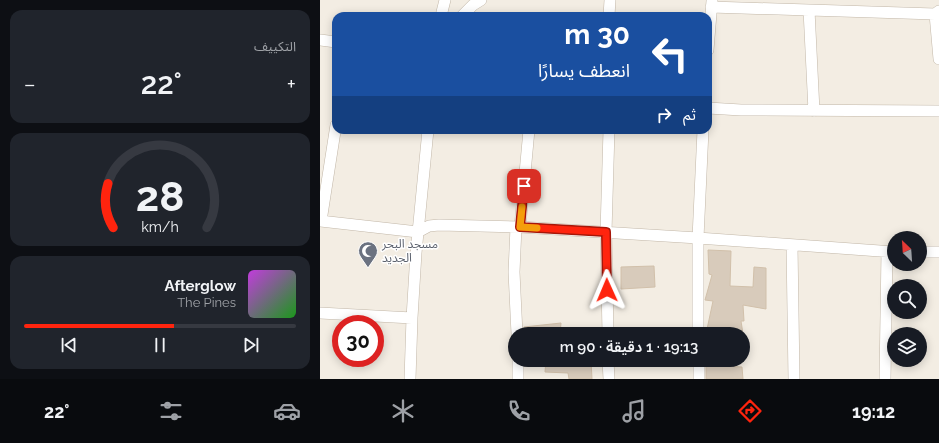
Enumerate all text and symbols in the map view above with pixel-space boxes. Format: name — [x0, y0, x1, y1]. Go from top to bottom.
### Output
text: 30 m — [564, 18, 630, 51]
icon: left — [644, 28, 696, 80]
text: التكييف — [254, 39, 296, 54]
text: انعطف يسارًا — [538, 60, 630, 81]
text: 22° — [141, 66, 182, 101]
text: − — [24, 71, 36, 97]
text: + — [287, 71, 296, 97]
icon: right — [653, 104, 675, 126]
text: ثم — [683, 106, 696, 124]
pin — [507, 169, 541, 203]
text: 28 — [136, 171, 184, 220]
icon: arrive — [513, 175, 535, 197]
text: km/h — [141, 218, 179, 234]
north arrow — [887, 231, 927, 271]
map controls — [887, 231, 927, 367]
place label: مسجد البحر الجديد — [381, 237, 438, 265]
mosque icon: مسجد البحر الجديد — [357, 240, 379, 268]
position arrow — [586, 269, 628, 311]
text: Afterglow — [165, 277, 236, 295]
button: search — [887, 279, 927, 319]
text: The Pines — [177, 295, 236, 310]
speed limit sign: 30 — [332, 315, 384, 367]
button: layers — [887, 327, 927, 367]
icon: previous — [58, 334, 80, 356]
icon: pause — [149, 334, 171, 356]
icon: next — [240, 334, 262, 356]
text: 19:13 · 1 دقيقة · 90 m — [560, 338, 698, 356]
icon: filters — [157, 397, 185, 425]
icon: car — [273, 397, 301, 425]
icon: climate — [389, 397, 417, 425]
icon: phone — [505, 397, 533, 425]
icon: music — [620, 397, 648, 425]
icon: directions — [736, 397, 764, 425]
text: 22° — [44, 401, 69, 422]
text: 19:12 — [852, 401, 895, 422]

